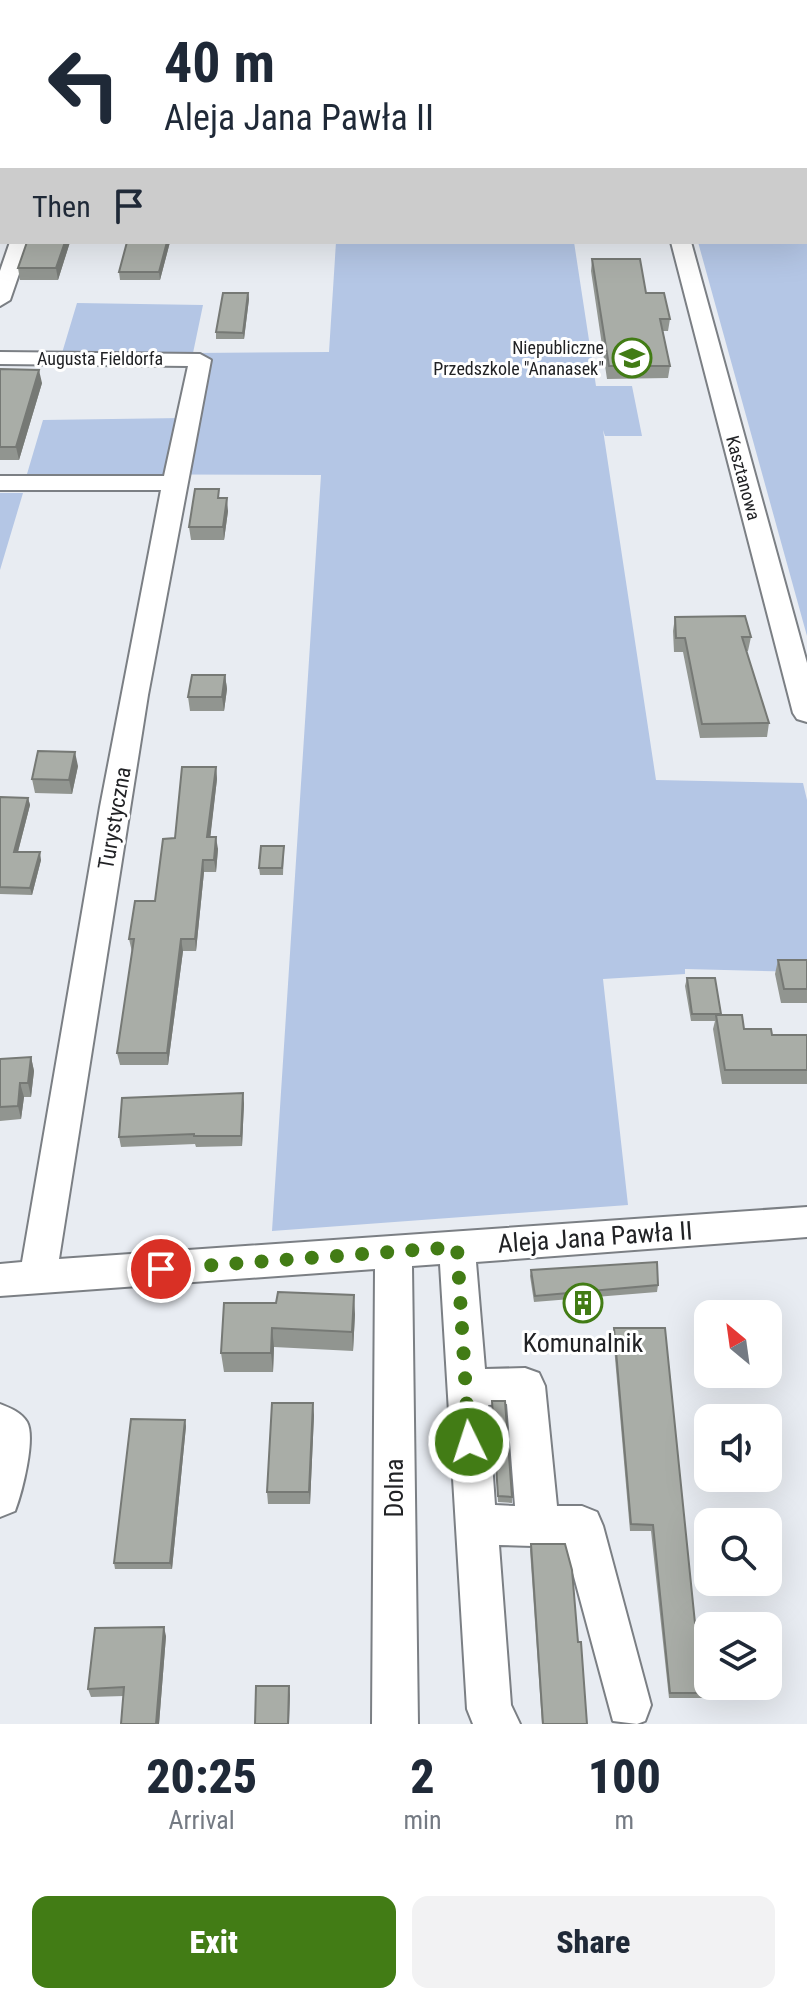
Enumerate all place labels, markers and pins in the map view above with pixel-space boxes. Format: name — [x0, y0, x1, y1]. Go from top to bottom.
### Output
place label: Niepubliczne Przedszkole "Ananasek" — [433, 337, 604, 379]
school or university icon: Niepubliczne Przedszkole "Ananasek" — [611, 337, 653, 379]
pin — [127, 1235, 195, 1303]
building icon: Komunalnik — [562, 1282, 604, 1324]
place label: Komunalnik — [523, 1328, 643, 1358]

